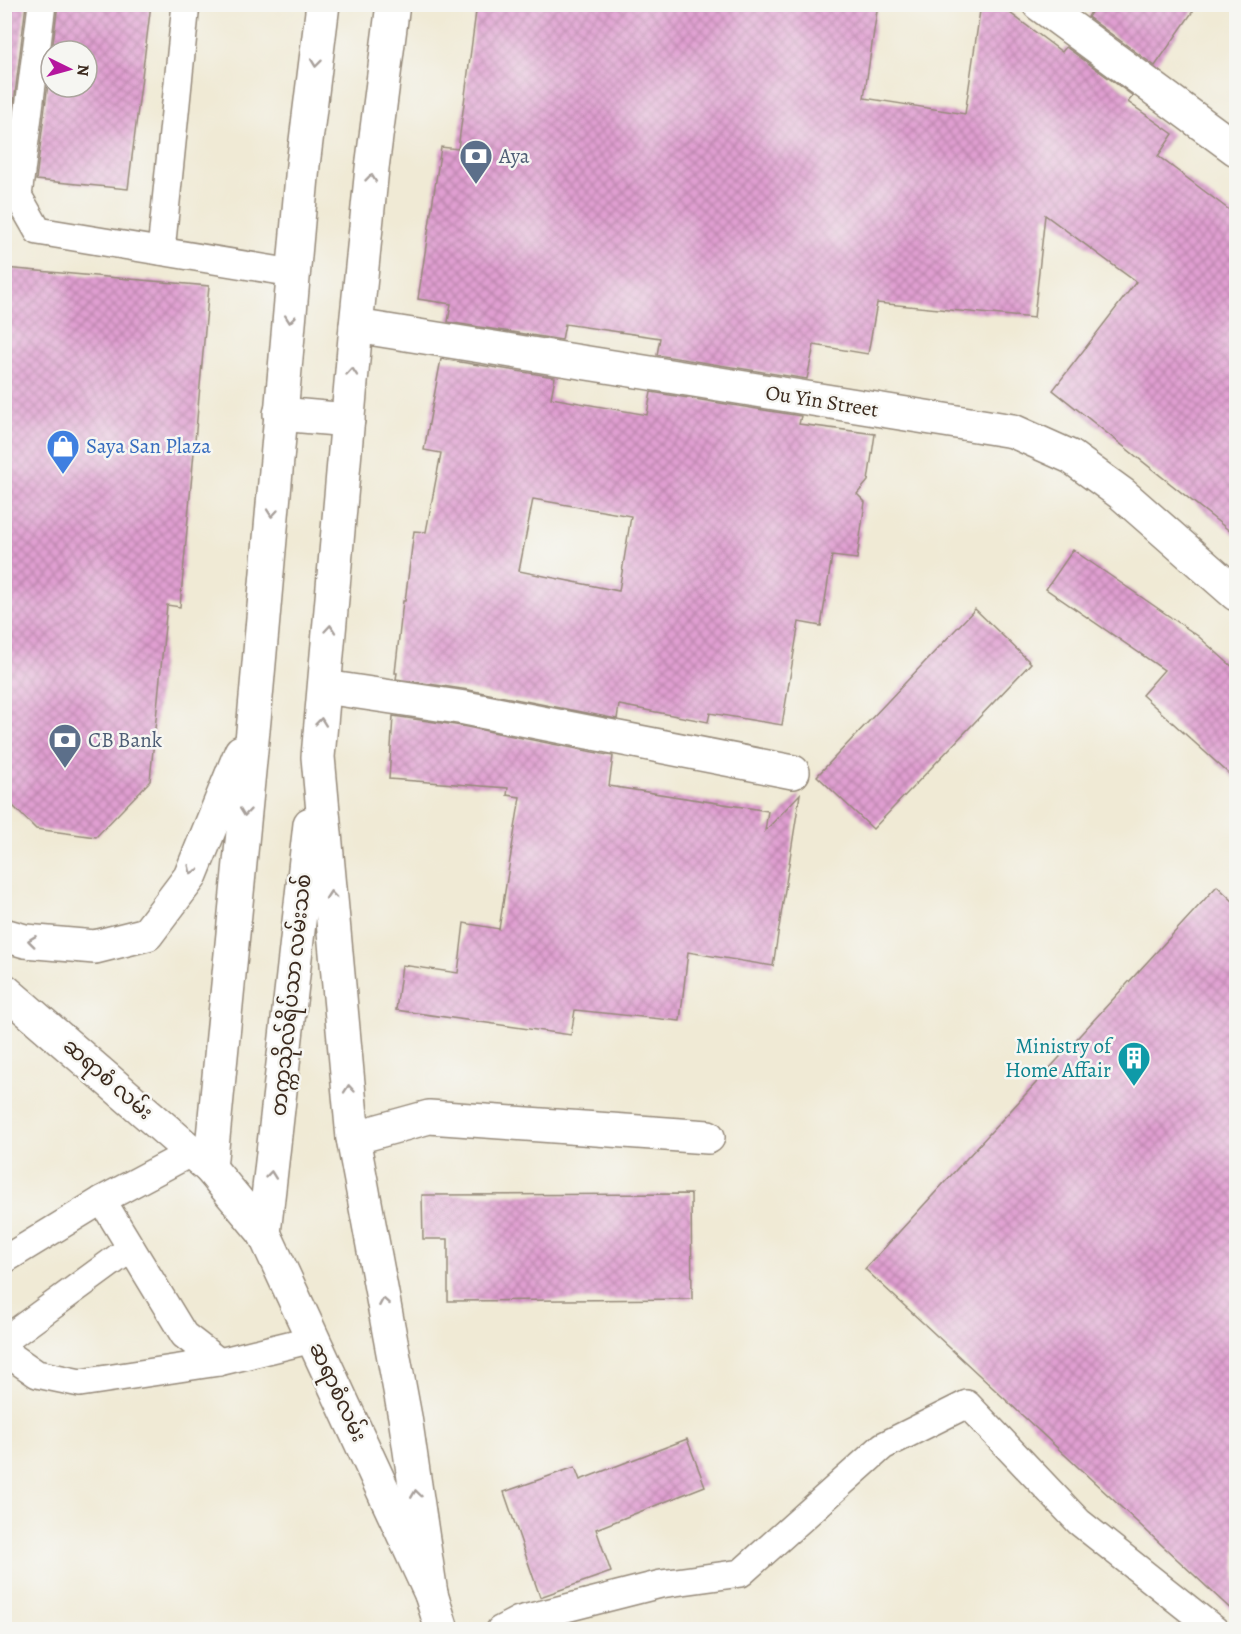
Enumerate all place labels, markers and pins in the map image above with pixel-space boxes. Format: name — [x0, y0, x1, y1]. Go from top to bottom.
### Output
bank icon: Aya — [458, 138, 494, 185]
place label: Aya — [498, 142, 530, 170]
shop icon: Saya San Plaza — [45, 428, 81, 475]
place label: Saya San Plaza — [86, 432, 211, 460]
bank icon: CB Bank — [47, 722, 83, 769]
place label: CB Bank — [88, 726, 163, 754]
place label: Ministry of Home Affair — [1005, 1032, 1114, 1084]
building icon: Ministry of Home Affair — [1116, 1040, 1152, 1087]

